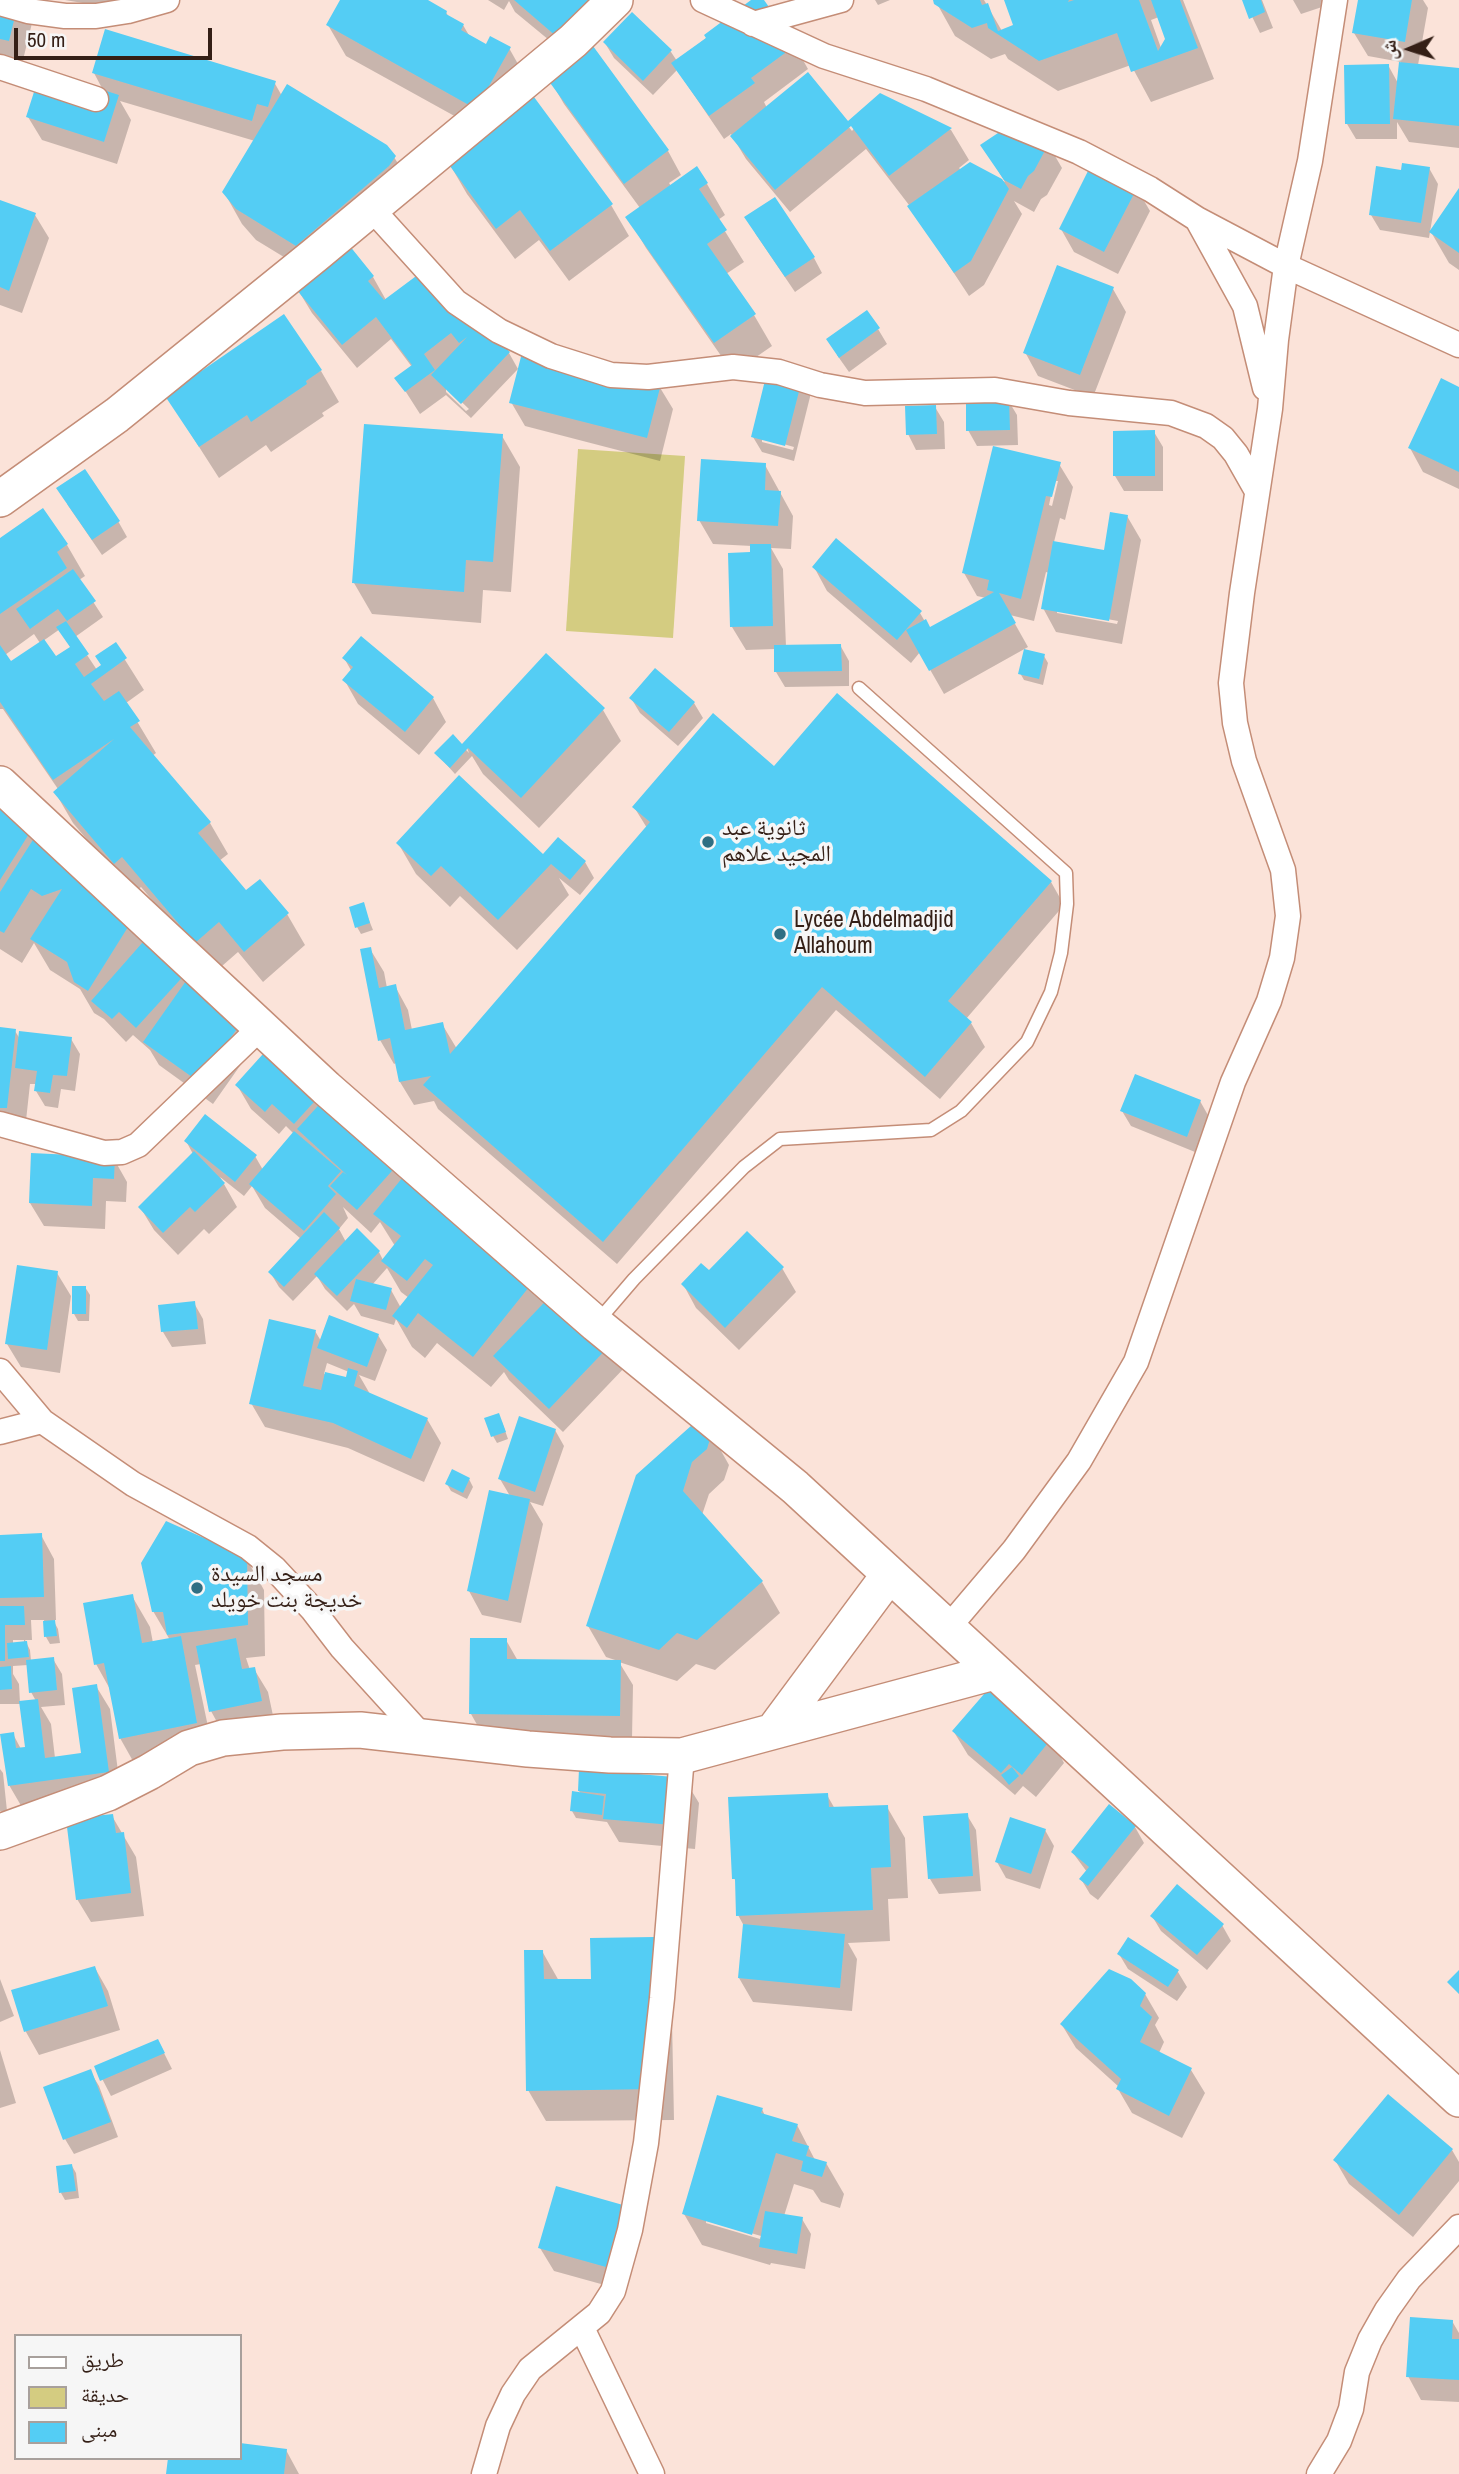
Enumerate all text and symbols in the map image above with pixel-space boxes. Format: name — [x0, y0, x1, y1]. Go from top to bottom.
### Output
scale bar — [18, 14, 215, 58]
north arrow — [1375, 14, 1445, 84]
text: 50 m — [27, 25, 65, 54]
text: ش — [1376, 39, 1403, 61]
place label: ثانوية عبد المجيد علاهم — [722, 815, 831, 869]
marker: ثانوية عبد المجيد علاهم — [700, 834, 716, 850]
place label: Lycée Abdelmadjid Allahoum — [794, 907, 954, 961]
marker: Lycée Abdelmadjid Allahoum — [772, 926, 788, 942]
place label: مسجد السيدة خديجة بنت خويلد — [211, 1561, 362, 1615]
marker: مسجد السيدة خديجة بنت خويلد — [189, 1580, 205, 1596]
legend — [14, 2334, 242, 2460]
text: طريق — [81, 2345, 124, 2374]
text: حديقة — [81, 2380, 129, 2409]
text: مبنى — [81, 2415, 117, 2444]

